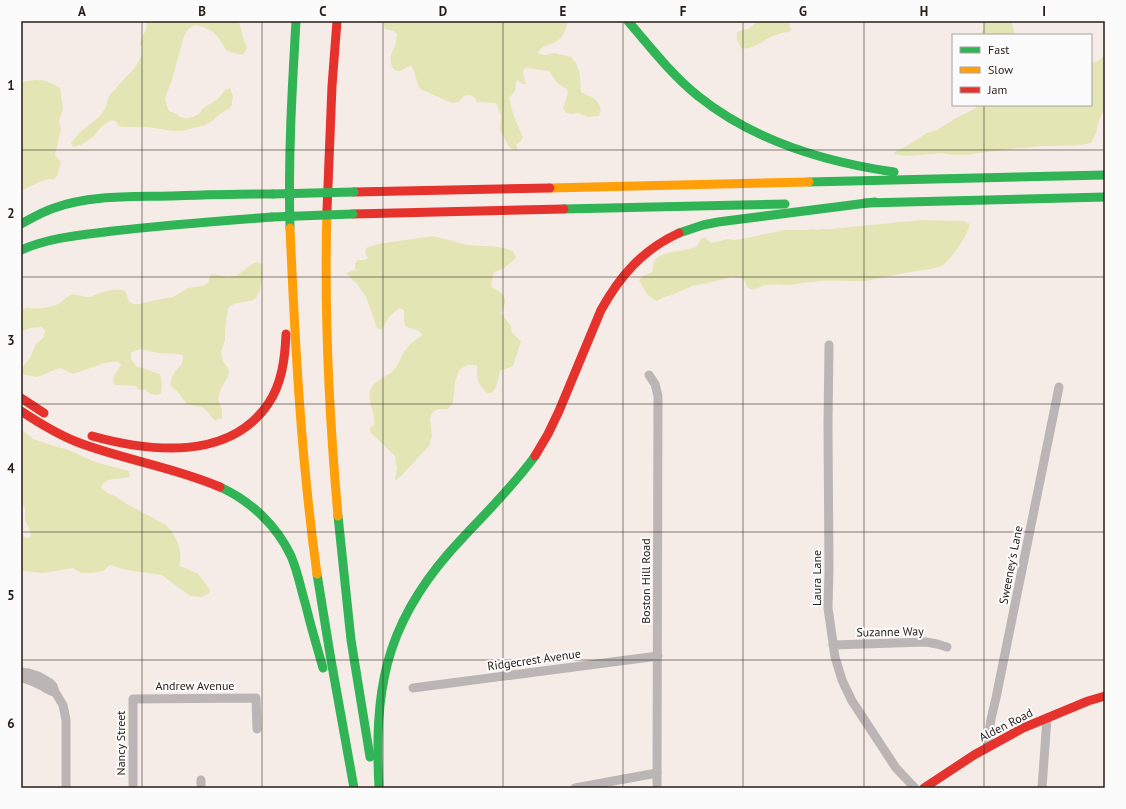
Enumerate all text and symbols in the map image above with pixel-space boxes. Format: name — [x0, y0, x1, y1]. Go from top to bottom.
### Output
text: A — [78, 3, 86, 20]
text: B — [198, 3, 206, 20]
text: C — [319, 3, 327, 20]
text: D — [439, 3, 447, 20]
text: E — [560, 3, 567, 20]
text: F — [680, 3, 687, 20]
text: G — [799, 3, 807, 20]
text: H — [920, 3, 928, 20]
text: I — [1042, 3, 1046, 20]
legend — [952, 34, 1092, 106]
text: Fast — [988, 42, 1009, 57]
text: Slow — [988, 62, 1013, 77]
text: 1 — [7, 77, 15, 94]
text: Jam — [987, 82, 1007, 97]
text: 2 — [7, 205, 15, 222]
text: 3 — [7, 332, 15, 349]
text: 4 — [7, 460, 15, 477]
street label: Sweeney's Lane — [996, 524, 1025, 606]
street label: Boston Hill Road — [638, 538, 653, 624]
street label: Laura Lane — [809, 550, 824, 606]
text: 5 — [7, 587, 15, 604]
street label: Suzanne Way — [856, 623, 924, 640]
street label: Ridgecrest Avenue — [486, 646, 582, 673]
street label: Andrew Avenue — [156, 678, 234, 693]
street label: Alden Road — [976, 705, 1035, 744]
street label: Nancy Street — [113, 711, 128, 775]
text: 6 — [7, 715, 15, 732]

